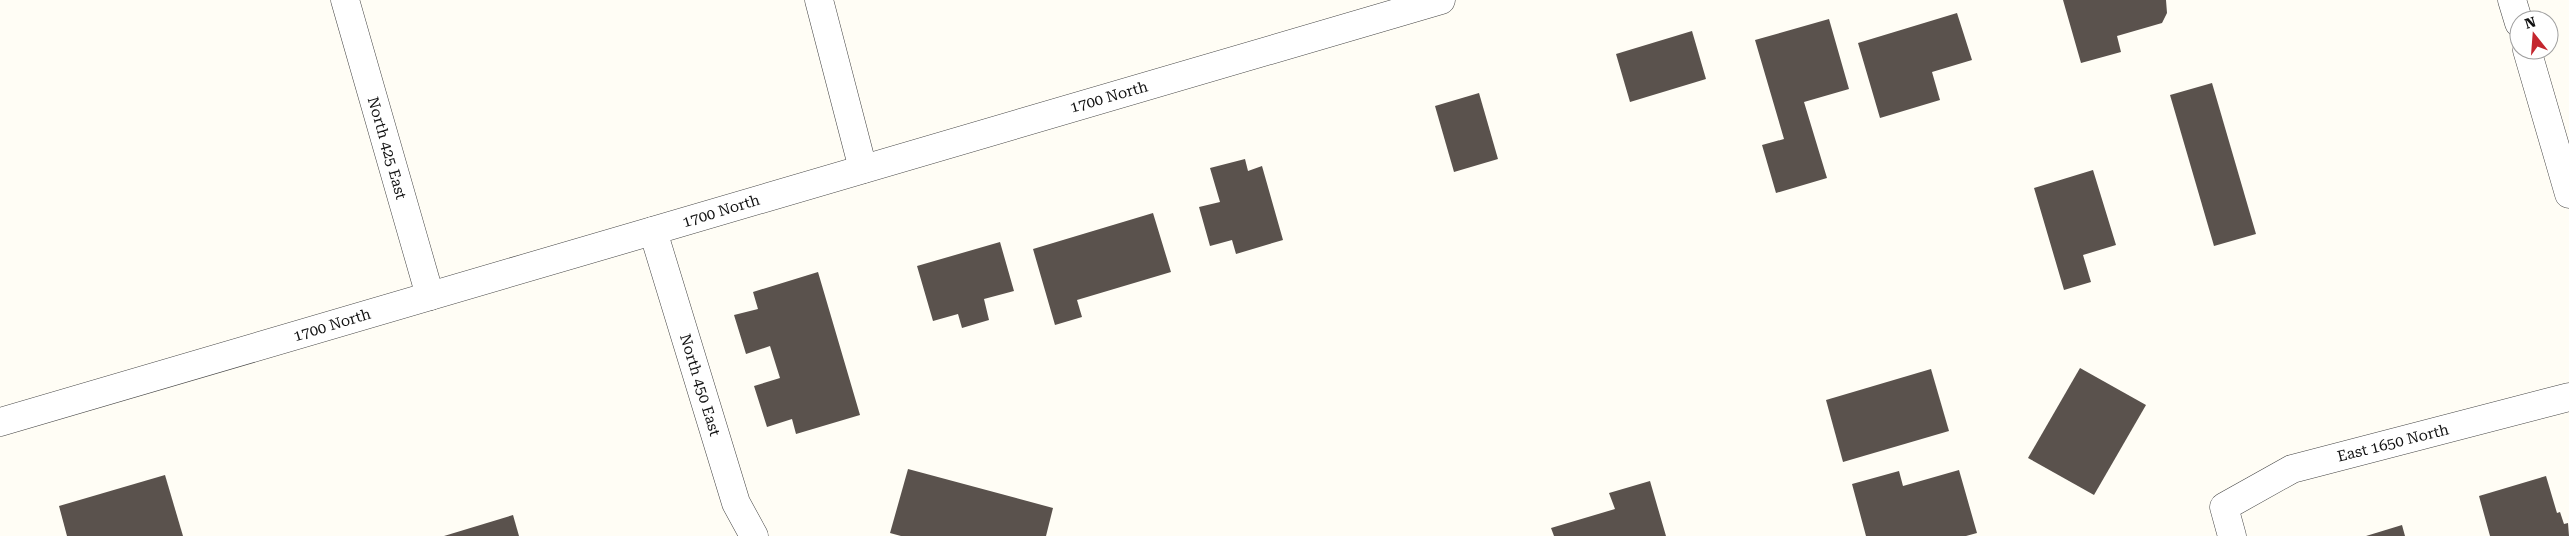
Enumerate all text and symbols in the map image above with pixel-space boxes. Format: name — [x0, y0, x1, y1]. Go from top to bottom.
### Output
north arrow — [2509, 10, 2559, 60]
text: N — [2523, 13, 2538, 32]
street label: 1700 North — [1068, 77, 1150, 117]
street label: North 425 East — [364, 95, 410, 202]
street label: 1700 North — [680, 191, 762, 231]
street label: 1700 North — [291, 305, 373, 345]
street label: North 450 East — [676, 332, 724, 439]
street label: East 1650 North — [2335, 420, 2451, 466]

